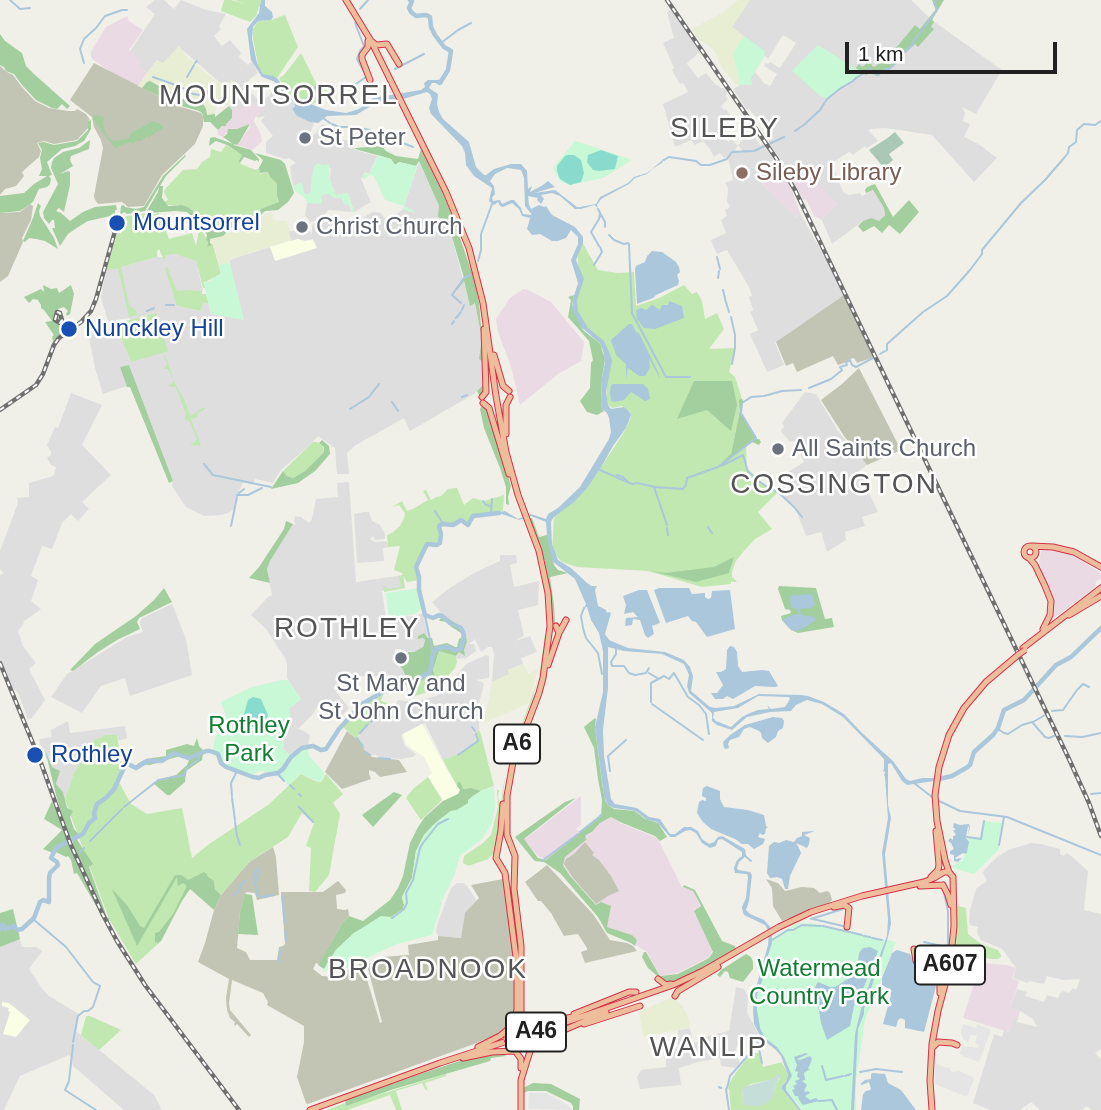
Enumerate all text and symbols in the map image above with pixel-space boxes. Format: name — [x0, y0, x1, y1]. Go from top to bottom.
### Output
scale bar — [849, 28, 1061, 72]
text: 1 km — [858, 42, 904, 65]
district label: MOUNTSORREL — [160, 79, 398, 113]
district label: SILEBY — [671, 112, 779, 146]
place label: St Peter — [319, 124, 406, 152]
marker: St Peter — [297, 130, 313, 146]
place label: Sileby Library — [756, 159, 901, 187]
marker: Sileby Library — [734, 165, 750, 181]
place label: Mountsorrel — [133, 209, 260, 237]
marker: Mountsorrel — [107, 213, 127, 233]
place label: Christ Church — [316, 213, 463, 241]
marker: Christ Church — [294, 219, 310, 235]
place label: Nunckley Hill — [85, 315, 224, 343]
marker: Nunckley Hill — [59, 319, 79, 339]
place label: All Saints Church — [792, 435, 976, 463]
marker: All Saints Church — [770, 441, 786, 457]
district label: COSSINGTON — [731, 468, 937, 502]
district label: ROTHLEY — [275, 612, 419, 646]
marker: St Mary and St John Church — [393, 650, 409, 666]
place label: St Mary and St John Church — [318, 670, 484, 726]
park label: Rothley Park — [208, 712, 290, 768]
road number: A6 — [494, 724, 540, 764]
place label: Rothley — [51, 741, 132, 769]
marker: Rothley — [25, 745, 45, 765]
road number: A607 — [915, 946, 985, 984]
district label: BROADNOOK — [329, 953, 527, 987]
park label: Watermead Country Park — [749, 955, 889, 1011]
road number: A46 — [506, 1012, 566, 1051]
district label: WANLIP — [651, 1031, 767, 1065]

